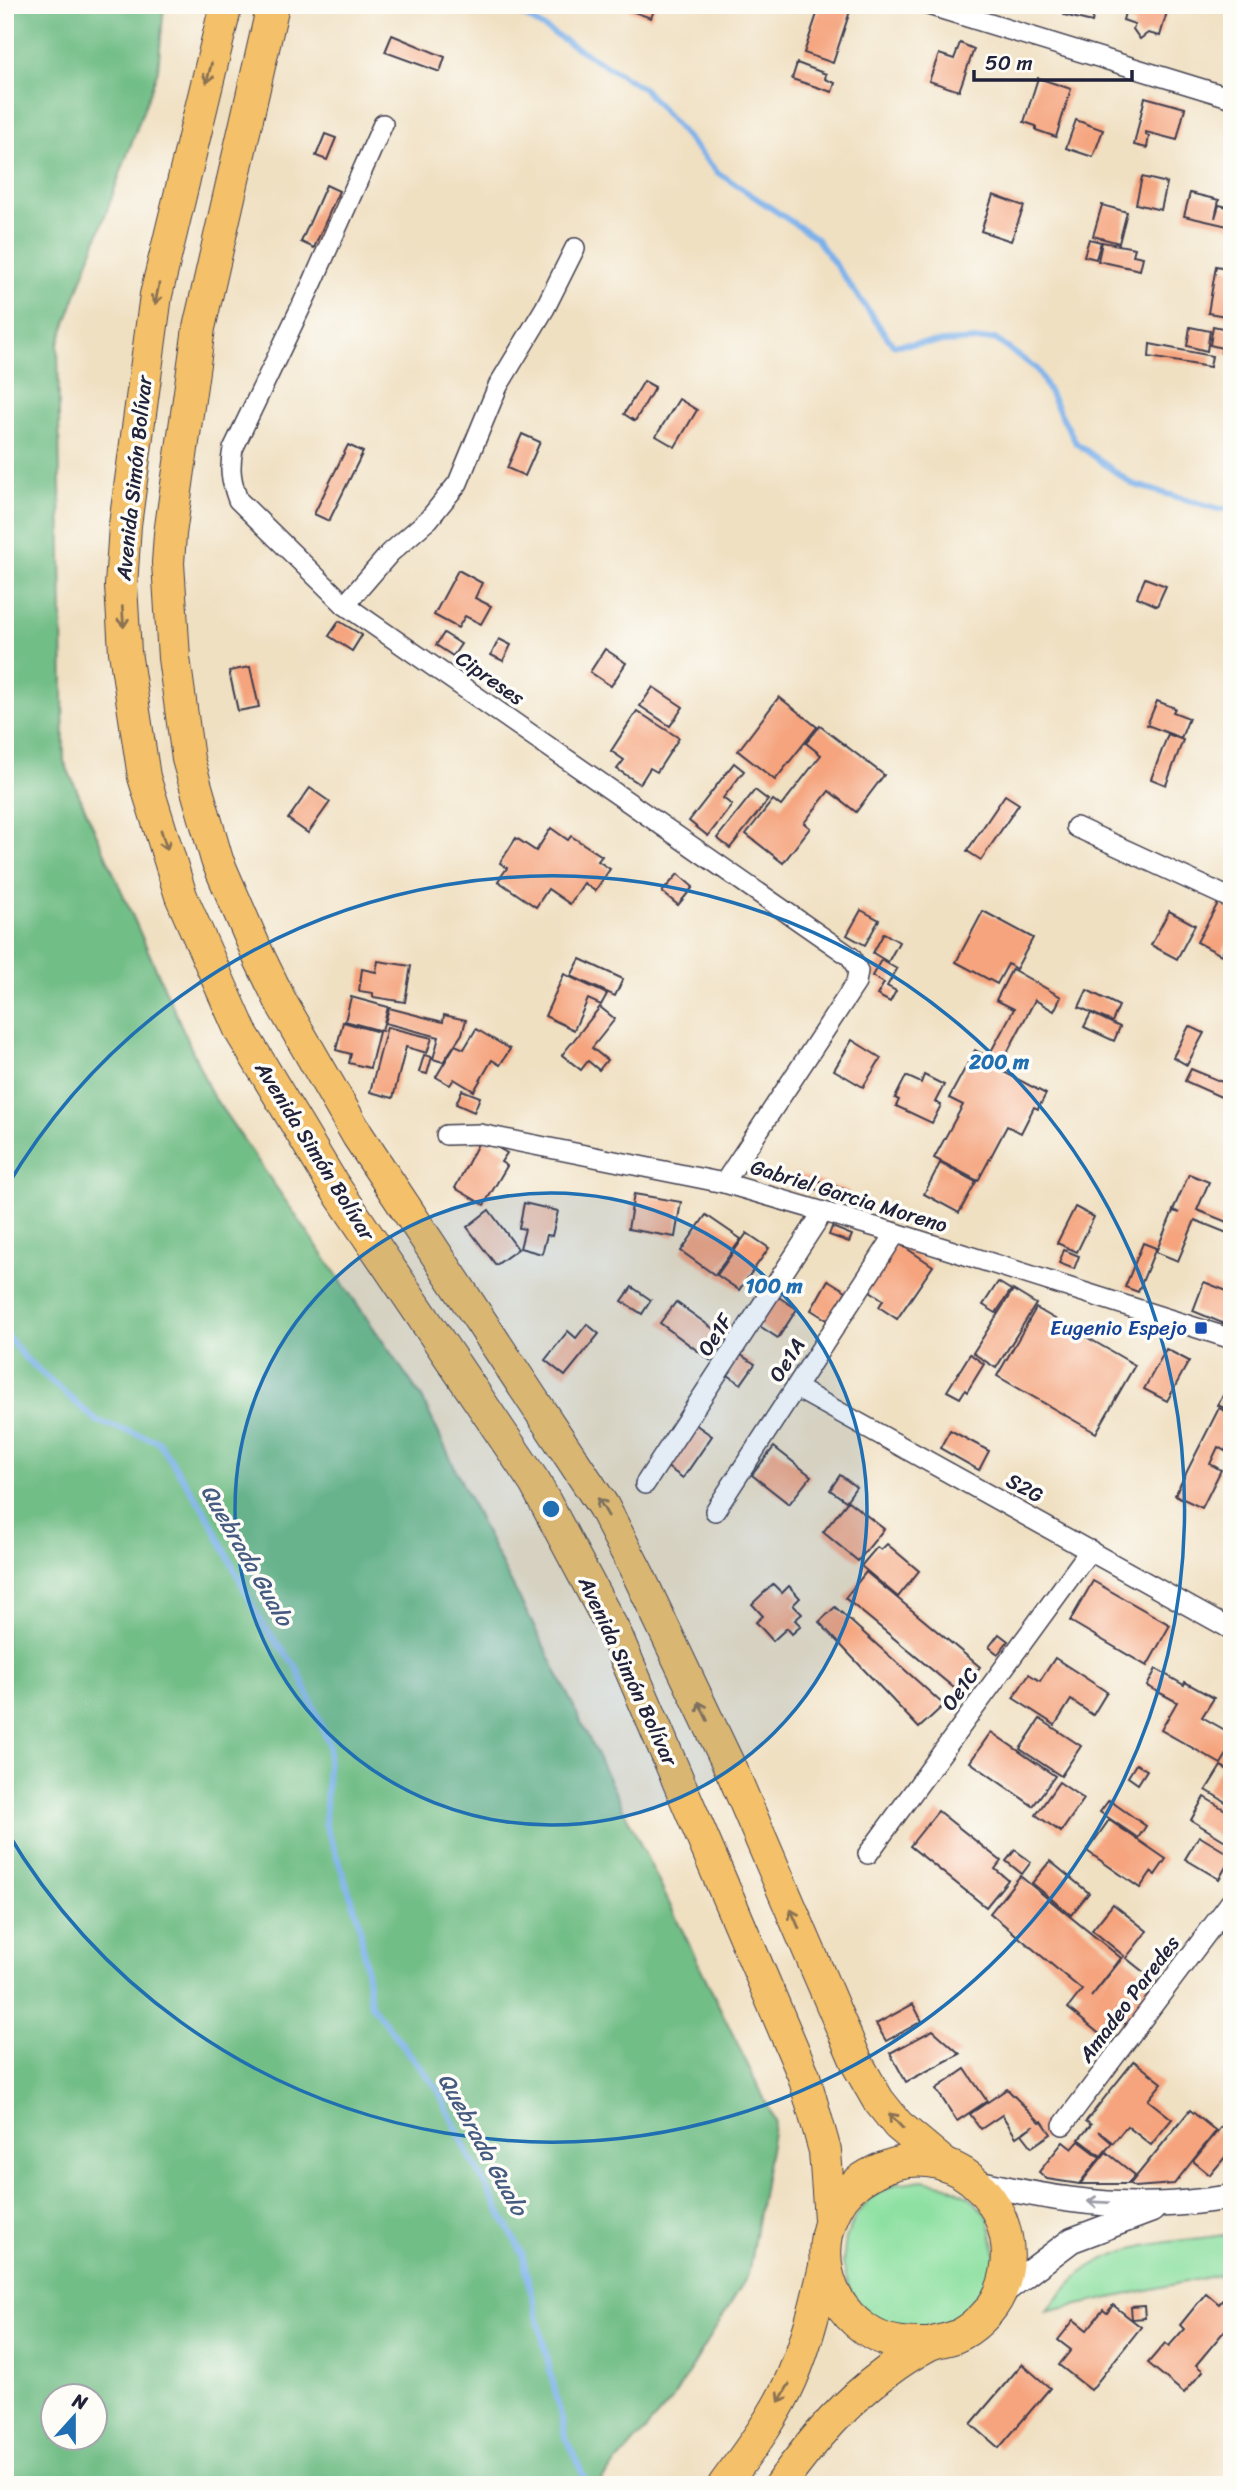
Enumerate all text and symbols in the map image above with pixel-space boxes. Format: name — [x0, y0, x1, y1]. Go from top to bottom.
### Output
scale bar — [974, 38, 1132, 82]
text: 50 m — [985, 44, 1033, 82]
one-way arrow — [202, 61, 216, 84]
one-way arrow — [149, 282, 163, 305]
street label: Avenida Simón Bolívar — [104, 372, 164, 583]
one-way arrow — [117, 605, 130, 628]
street label: Cipreses — [447, 640, 533, 716]
one-way arrow — [158, 829, 171, 851]
text: 200 m — [968, 1043, 1030, 1081]
street label: Avenida Simón Bolívar — [244, 1053, 386, 1250]
street label: Gabriel Garcia Moreno — [746, 1148, 952, 1244]
text: 100 m — [745, 1267, 803, 1305]
street label: Oe1F — [687, 1305, 744, 1364]
place label: Eugenio Espejo — [1050, 1309, 1187, 1347]
marker: Eugenio Espejo — [1193, 1320, 1209, 1336]
street label: Oe1A — [758, 1330, 816, 1390]
street label: S2G — [999, 1462, 1051, 1514]
water label: Quebrada Gualo — [189, 1476, 305, 1636]
centre of rings — [539, 1497, 563, 1521]
one-way arrow — [596, 1497, 610, 1517]
street label: Avenida Simón Bolívar — [567, 1569, 689, 1774]
street label: Oe1C — [931, 1659, 989, 1719]
one-way arrow — [696, 1701, 709, 1722]
one-way arrow — [788, 1909, 801, 1930]
street label: Amadeo Paredes — [1068, 1927, 1190, 2072]
water label: Quebrada Gualo — [426, 2065, 540, 2226]
one-way arrow — [888, 2113, 905, 2130]
one-way arrow — [1086, 2196, 1109, 2209]
north arrow — [38, 2382, 108, 2452]
one-way arrow — [777, 2382, 791, 2402]
text: N — [67, 2383, 93, 2420]

